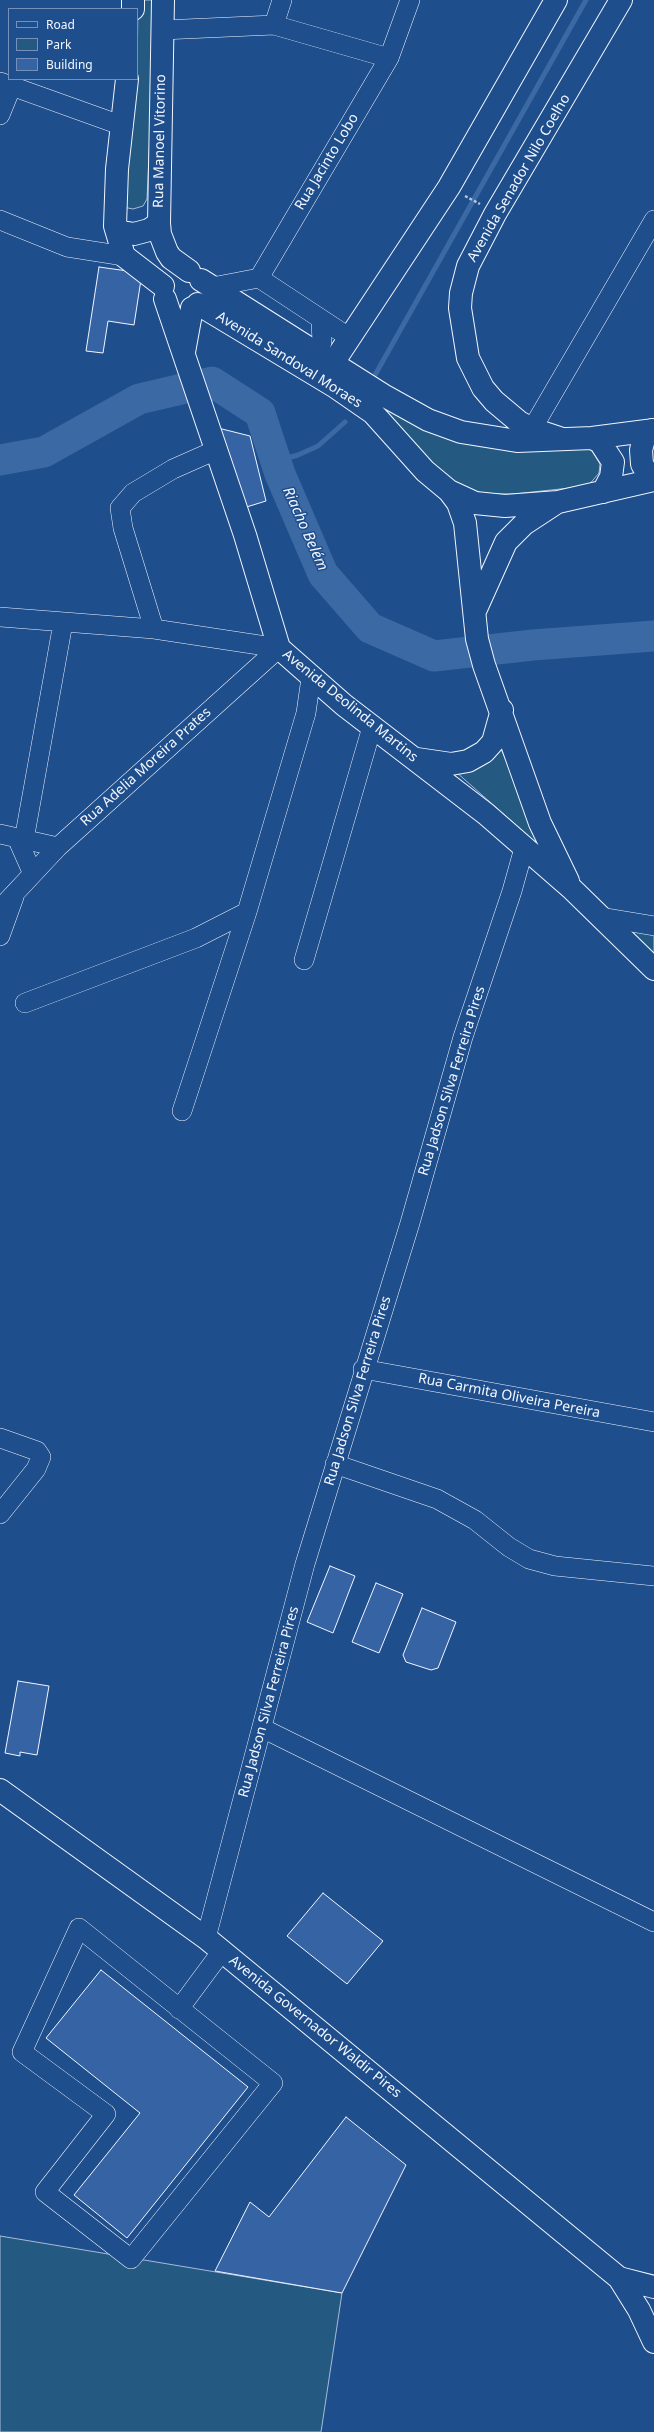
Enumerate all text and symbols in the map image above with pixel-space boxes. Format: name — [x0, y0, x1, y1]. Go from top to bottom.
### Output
legend — [8, 8, 138, 80]
text: Road — [46, 16, 75, 33]
text: Park — [46, 36, 71, 53]
text: Building — [46, 56, 93, 73]
street label: Rua Manoel Vitorino — [150, 74, 170, 208]
street label: Avenida Senador Nilo Coelho — [464, 91, 574, 265]
street label: Rua Jacinto Lobo — [292, 111, 362, 213]
street label: Avenida Sandoval Moraes — [213, 308, 365, 412]
water label: Riacho Belém — [279, 484, 331, 574]
street label: Avenida Deolinda Martins — [279, 646, 421, 766]
street label: Rua Adelia Moreira Prates — [77, 704, 215, 830]
street label: Rua Jadson Silva Ferreira Pires — [415, 984, 489, 1178]
street label: Rua Jadson Silva Ferreira Pires — [321, 1294, 395, 1488]
street label: Rua Carmita Oliveira Pereira — [417, 1370, 601, 1422]
street label: Rua Jadson Silva Ferreira Pires — [235, 1605, 303, 1799]
street label: Avenida Governador Waldir Pires — [226, 1952, 404, 2102]

